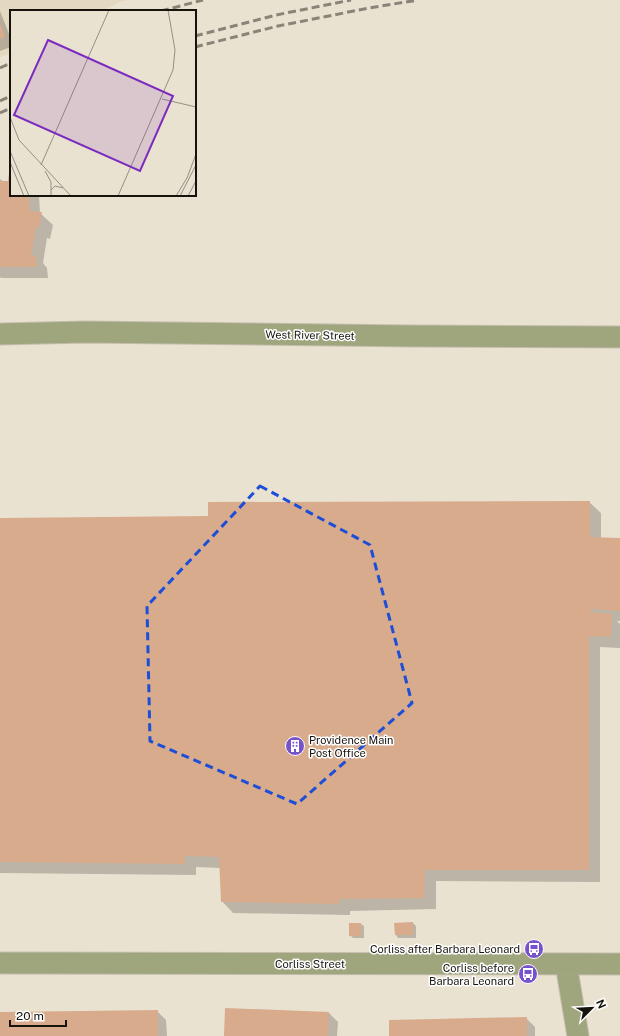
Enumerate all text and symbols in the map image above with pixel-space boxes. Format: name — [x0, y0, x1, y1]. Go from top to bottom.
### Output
inset map — [10, 10, 196, 196]
street label: West River Street — [265, 328, 355, 342]
place label: Providence Main Post Office — [309, 734, 393, 759]
building icon: Providence Main Post Office — [284, 735, 306, 757]
bus stop icon: Corliss after Barbara Leonard — [523, 938, 545, 960]
place label: Corliss after Barbara Leonard — [370, 943, 520, 955]
street label: Corliss Street — [275, 958, 345, 970]
place label: Corliss before Barbara Leonard — [429, 962, 514, 987]
bus stop icon: Corliss before Barbara Leonard — [517, 963, 539, 985]
north arrow — [572, 988, 612, 1028]
text: N — [594, 998, 608, 1010]
scale bar — [10, 1002, 66, 1028]
text: 20 m — [16, 1009, 44, 1023]

